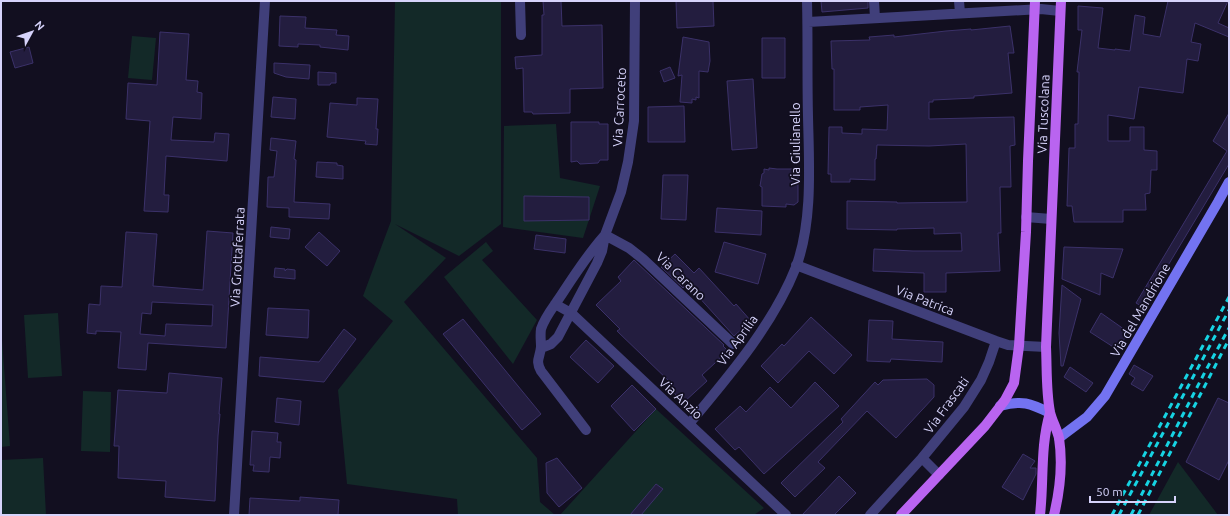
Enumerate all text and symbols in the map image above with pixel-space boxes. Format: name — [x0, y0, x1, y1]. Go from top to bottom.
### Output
north arrow — [12, 12, 52, 52]
text: N — [32, 19, 47, 33]
street label: Via Carroceto — [610, 67, 628, 147]
street label: Via Tuscolana — [1035, 74, 1051, 154]
street label: Via Giulianello — [788, 103, 802, 185]
street label: Via Grottaferrata — [227, 207, 247, 307]
street label: Via Carano — [654, 249, 708, 303]
street label: Via del Mandrione — [1107, 261, 1173, 359]
street label: Via Patrica — [894, 282, 956, 318]
street label: Via Aprilia — [714, 312, 760, 368]
street label: Via Anzio — [656, 374, 706, 422]
street label: Via Frascati — [921, 374, 971, 436]
scale bar — [1090, 478, 1175, 504]
text: 50 m — [1096, 485, 1123, 498]

